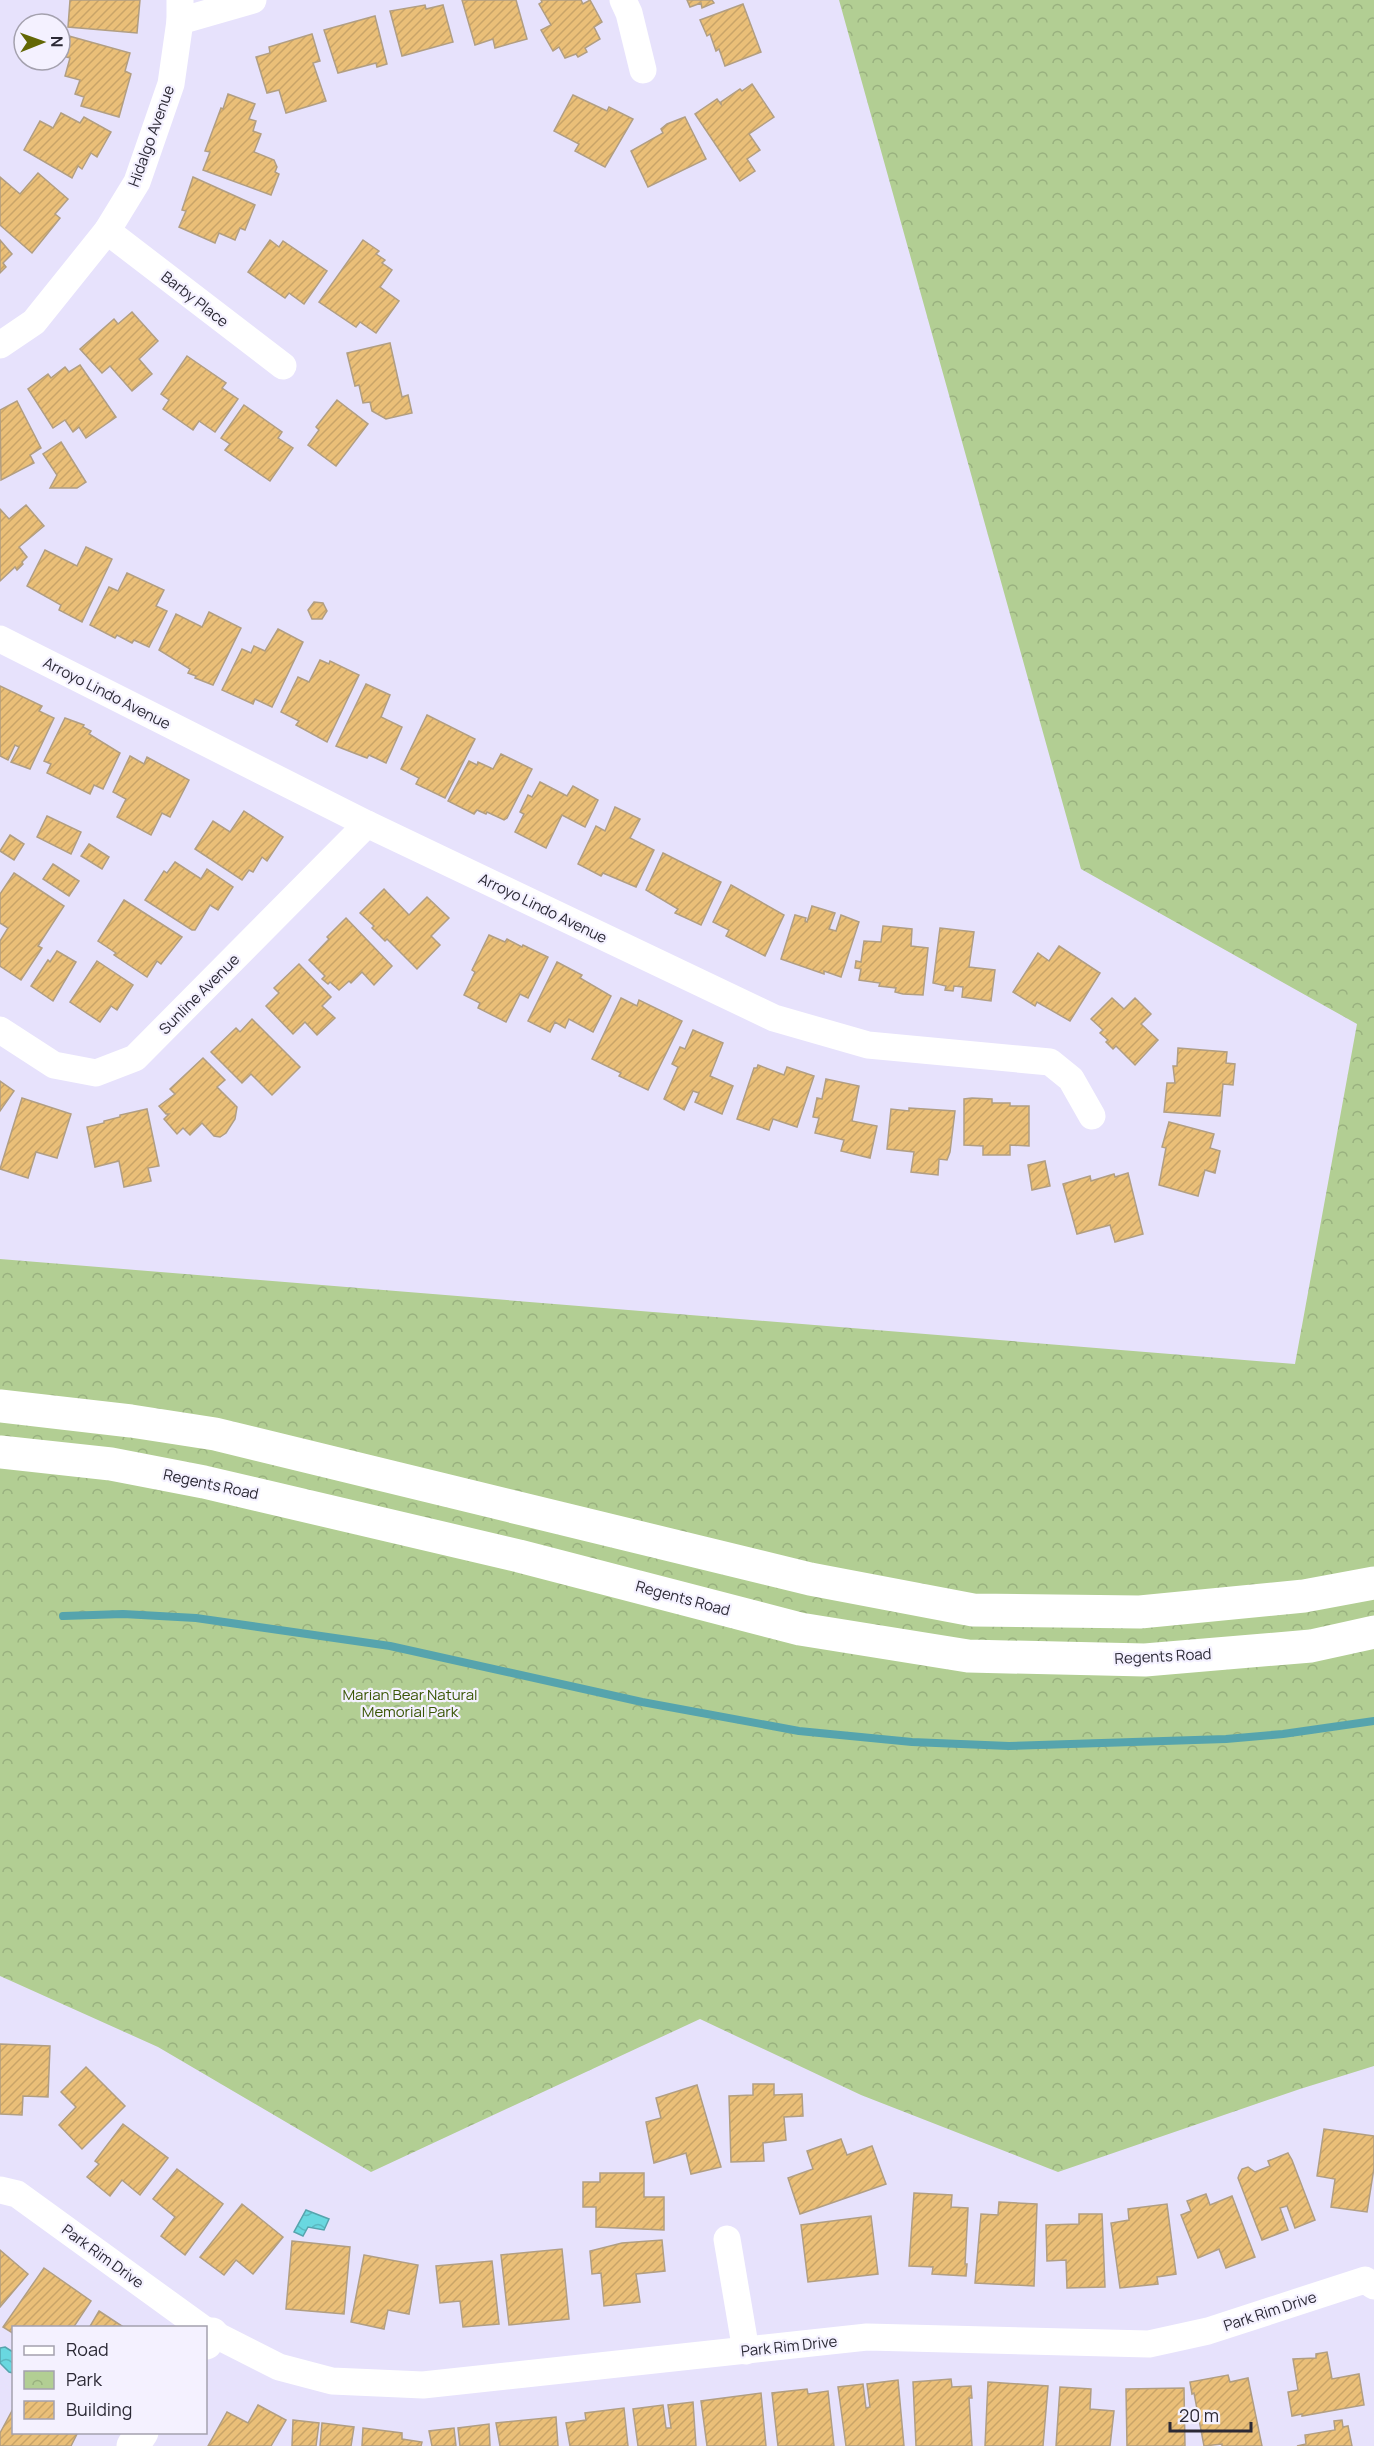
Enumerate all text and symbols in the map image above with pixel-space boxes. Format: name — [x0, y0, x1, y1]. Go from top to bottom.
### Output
north arrow — [12, 12, 72, 72]
text: N — [46, 36, 68, 48]
street label: Hidalgo Avenue — [123, 82, 179, 190]
street label: Barby Place — [157, 266, 233, 332]
street label: Arroyo Lindo Avenue — [40, 652, 175, 734]
street label: Arroyo Lindo Avenue — [475, 868, 611, 948]
street label: Sunline Avenue — [154, 949, 244, 1039]
street label: Regents Road — [161, 1464, 261, 1504]
street label: Regents Road — [633, 1575, 733, 1621]
street label: Regents Road — [1114, 1643, 1212, 1669]
park label: Marian Bear Natural Memorial Park — [342, 1684, 478, 1722]
street label: Park Rim Drive — [58, 2219, 148, 2293]
street label: Park Rim Drive — [1221, 2286, 1319, 2336]
legend — [12, 2326, 207, 2434]
street label: Park Rim Drive — [740, 2330, 838, 2361]
text: Road — [66, 2337, 109, 2361]
text: Park — [66, 2367, 103, 2391]
scale bar — [1170, 2395, 1251, 2433]
text: Building — [66, 2397, 132, 2421]
text: 20 m — [1179, 2403, 1219, 2427]

